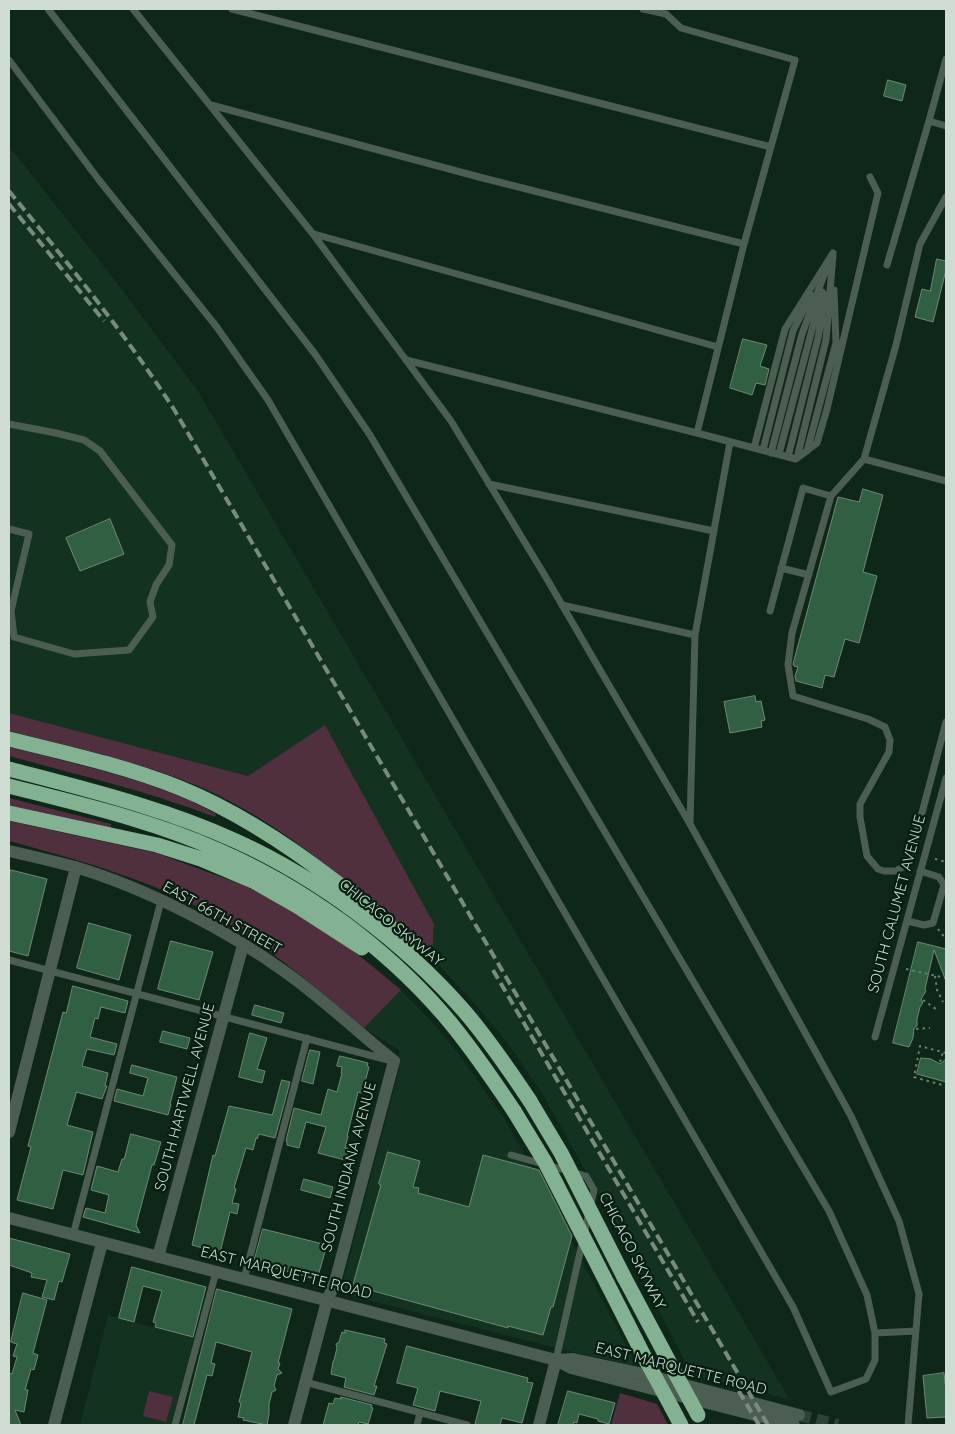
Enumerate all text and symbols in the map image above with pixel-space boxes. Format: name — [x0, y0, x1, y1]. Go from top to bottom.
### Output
street label: SOUTH CALUMET AVENUE — [865, 813, 929, 995]
street label: CHICAGO SKYWAY — [335, 876, 447, 970]
street label: EAST 66TH STREET — [159, 878, 285, 958]
street label: SOUTH HARTWELL AVENUE — [151, 1001, 219, 1193]
street label: SOUTH INDIANA AVENUE — [318, 1080, 380, 1254]
street label: CHICAGO SKYWAY — [595, 1190, 669, 1312]
street label: EAST MARQUETTE ROAD — [199, 1243, 373, 1303]
street label: EAST MARQUETTE ROAD — [594, 1339, 768, 1399]

